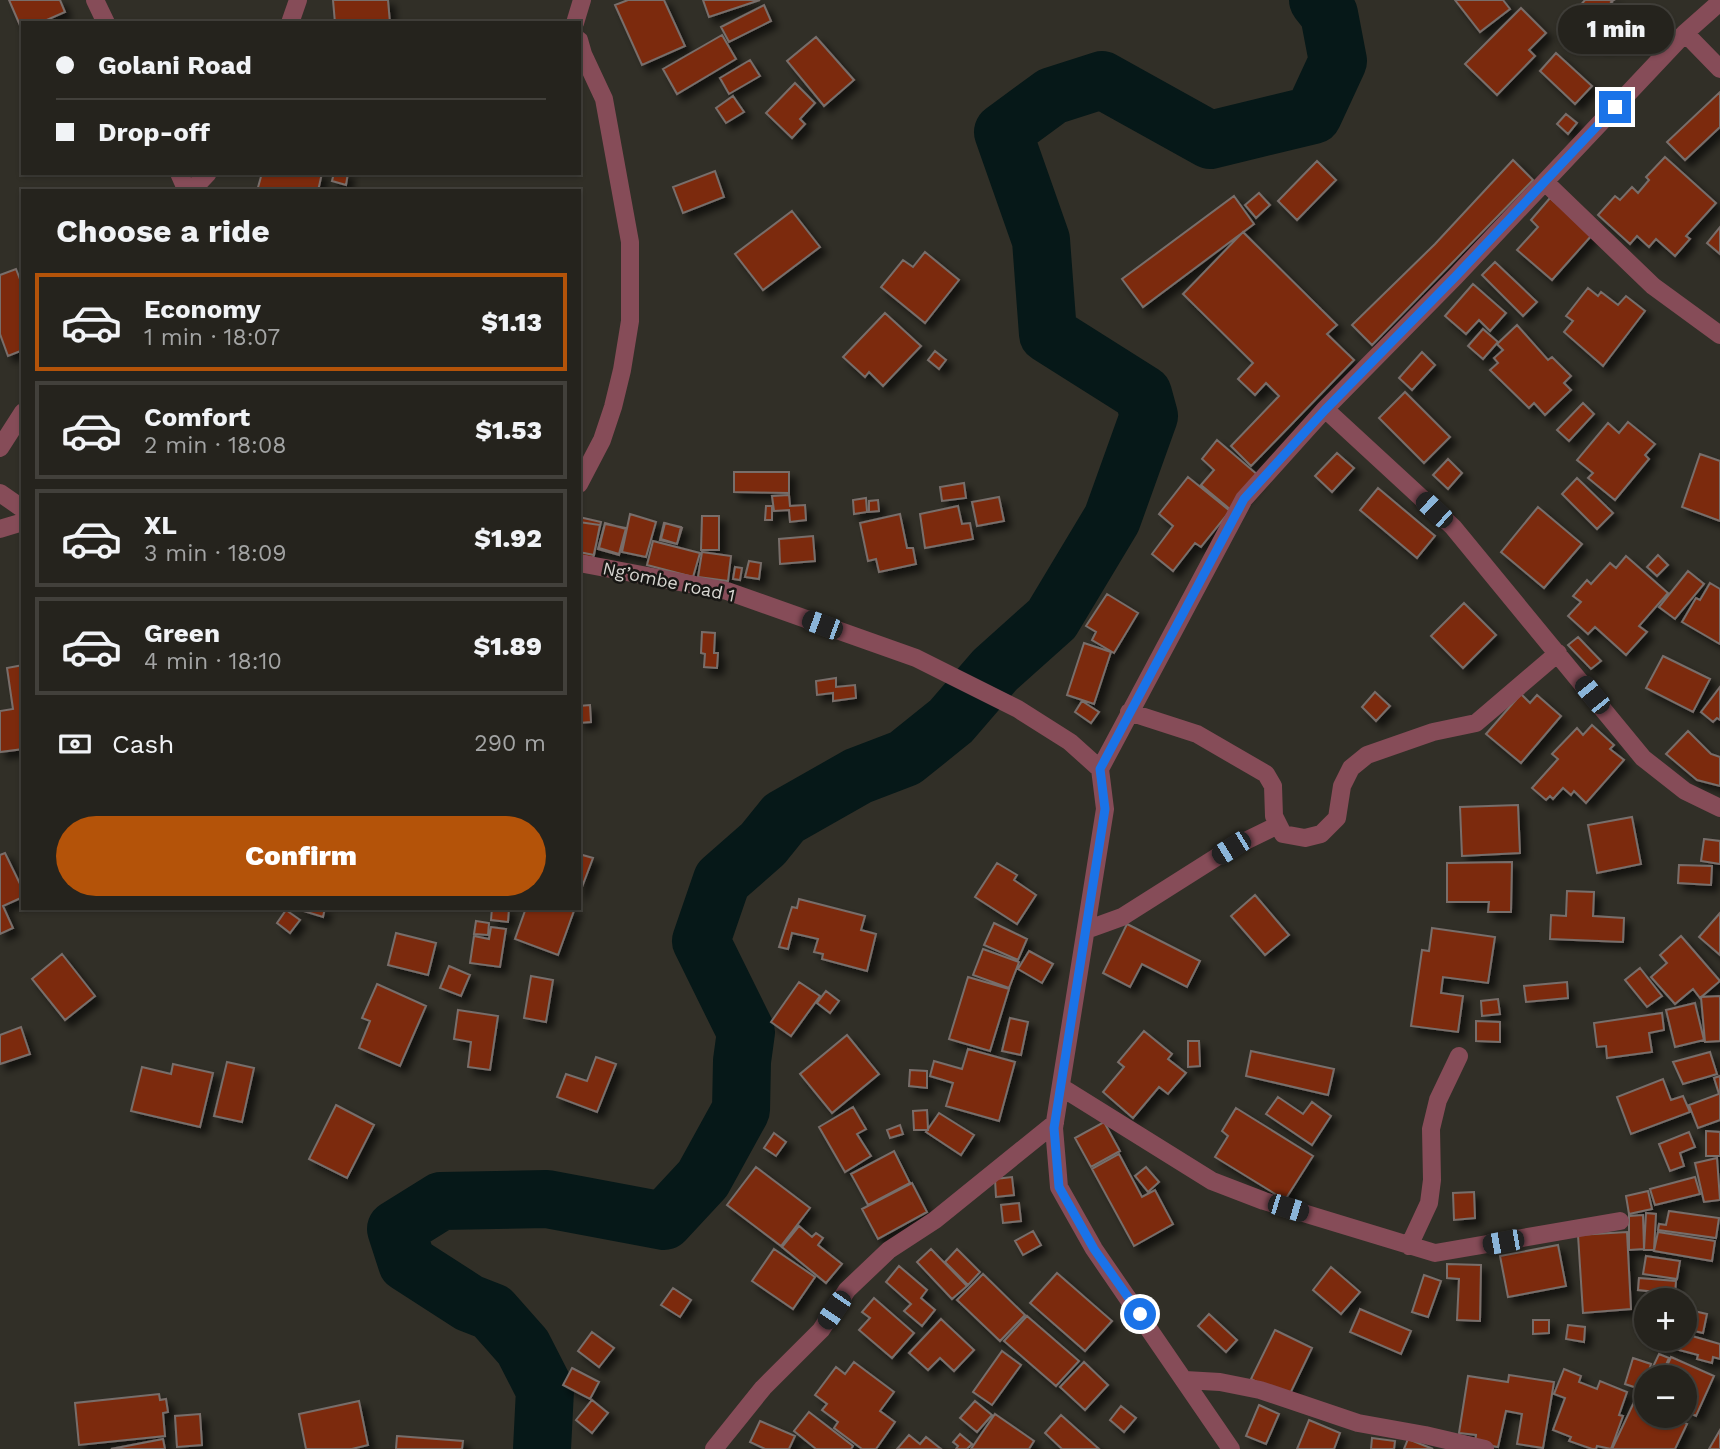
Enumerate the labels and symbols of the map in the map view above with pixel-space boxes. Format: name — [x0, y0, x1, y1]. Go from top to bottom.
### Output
callout: 1 min — [1557, 6, 1673, 55]
route end — [1599, 91, 1631, 123]
car — [1412, 488, 1457, 532]
street label: Ng’ombe road 1 — [601, 557, 737, 606]
car — [799, 608, 846, 642]
car — [1571, 672, 1614, 718]
car — [1208, 828, 1255, 868]
car — [1265, 1192, 1312, 1224]
car — [1481, 1228, 1526, 1256]
car — [814, 1287, 855, 1333]
route start — [1124, 1298, 1156, 1330]

